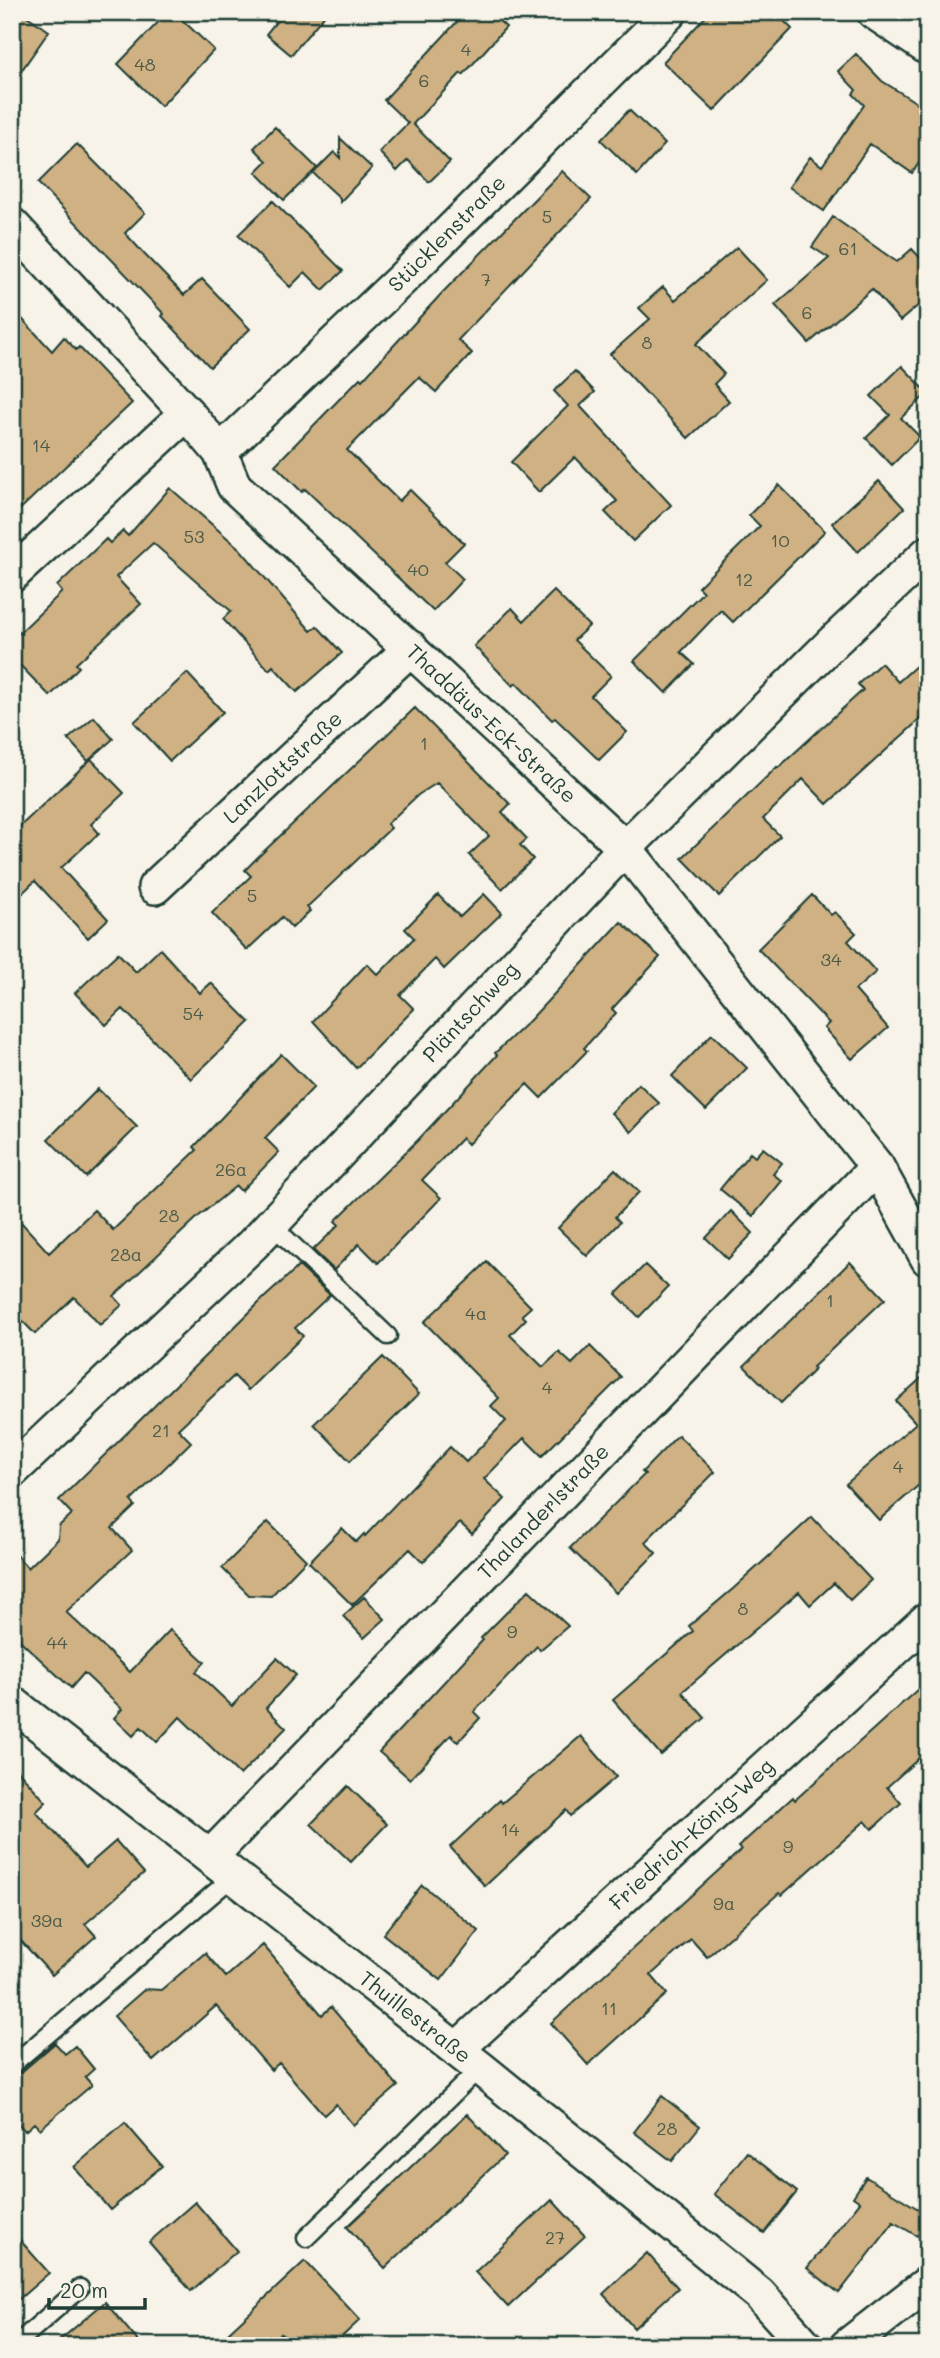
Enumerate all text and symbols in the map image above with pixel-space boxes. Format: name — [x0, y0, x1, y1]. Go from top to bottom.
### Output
house number: 4 — [461, 37, 472, 61]
house number: 48 — [134, 52, 156, 76]
house number: 6 — [419, 68, 429, 92]
street label: Stücklenstraße — [382, 168, 511, 297]
house number: 5 — [542, 204, 552, 228]
house number: 61 — [839, 236, 857, 260]
house number: 7 — [481, 267, 491, 291]
house number: 6 — [802, 300, 812, 324]
house number: 8 — [642, 330, 653, 354]
house number: 14 — [32, 433, 51, 457]
house number: 53 — [183, 524, 205, 548]
house number: 10 — [770, 528, 790, 552]
house number: 40 — [407, 557, 429, 581]
house number: 12 — [735, 567, 753, 591]
street label: Thaddäus-Eck-Straße — [401, 637, 583, 808]
street label: Lanzlottstraße — [217, 704, 347, 829]
house number: 1 — [420, 731, 428, 755]
house number: 5 — [247, 883, 257, 907]
house number: 34 — [820, 947, 842, 971]
street label: Pläntschweg — [416, 955, 523, 1067]
house number: 54 — [182, 1001, 204, 1025]
house number: 26a — [215, 1157, 247, 1181]
house number: 28 — [159, 1203, 180, 1227]
house number: 28a — [110, 1242, 142, 1266]
house number: 1 — [826, 1288, 834, 1312]
house number: 4a — [465, 1301, 487, 1325]
house number: 4 — [542, 1375, 553, 1399]
house number: 21 — [152, 1418, 170, 1442]
street label: Thalanderlstraße — [471, 1437, 614, 1584]
house number: 4 — [893, 1454, 904, 1478]
house number: 8 — [738, 1596, 749, 1620]
house number: 9 — [507, 1619, 518, 1643]
house number: 44 — [46, 1630, 68, 1654]
street label: Friedrich-König-Weg — [603, 1752, 779, 1915]
house number: 14 — [501, 1817, 520, 1841]
house number: 9 — [783, 1834, 794, 1858]
house number: 9a — [713, 1891, 735, 1915]
house number: 39a — [31, 1908, 63, 1932]
street label: Thuillestraße — [355, 1964, 477, 2068]
house number: 11 — [601, 1996, 617, 2020]
house number: 28 — [657, 2116, 678, 2140]
house number: 27 — [545, 2225, 565, 2249]
scale bar — [49, 2267, 145, 2311]
text: 20 m — [60, 2276, 108, 2303]

